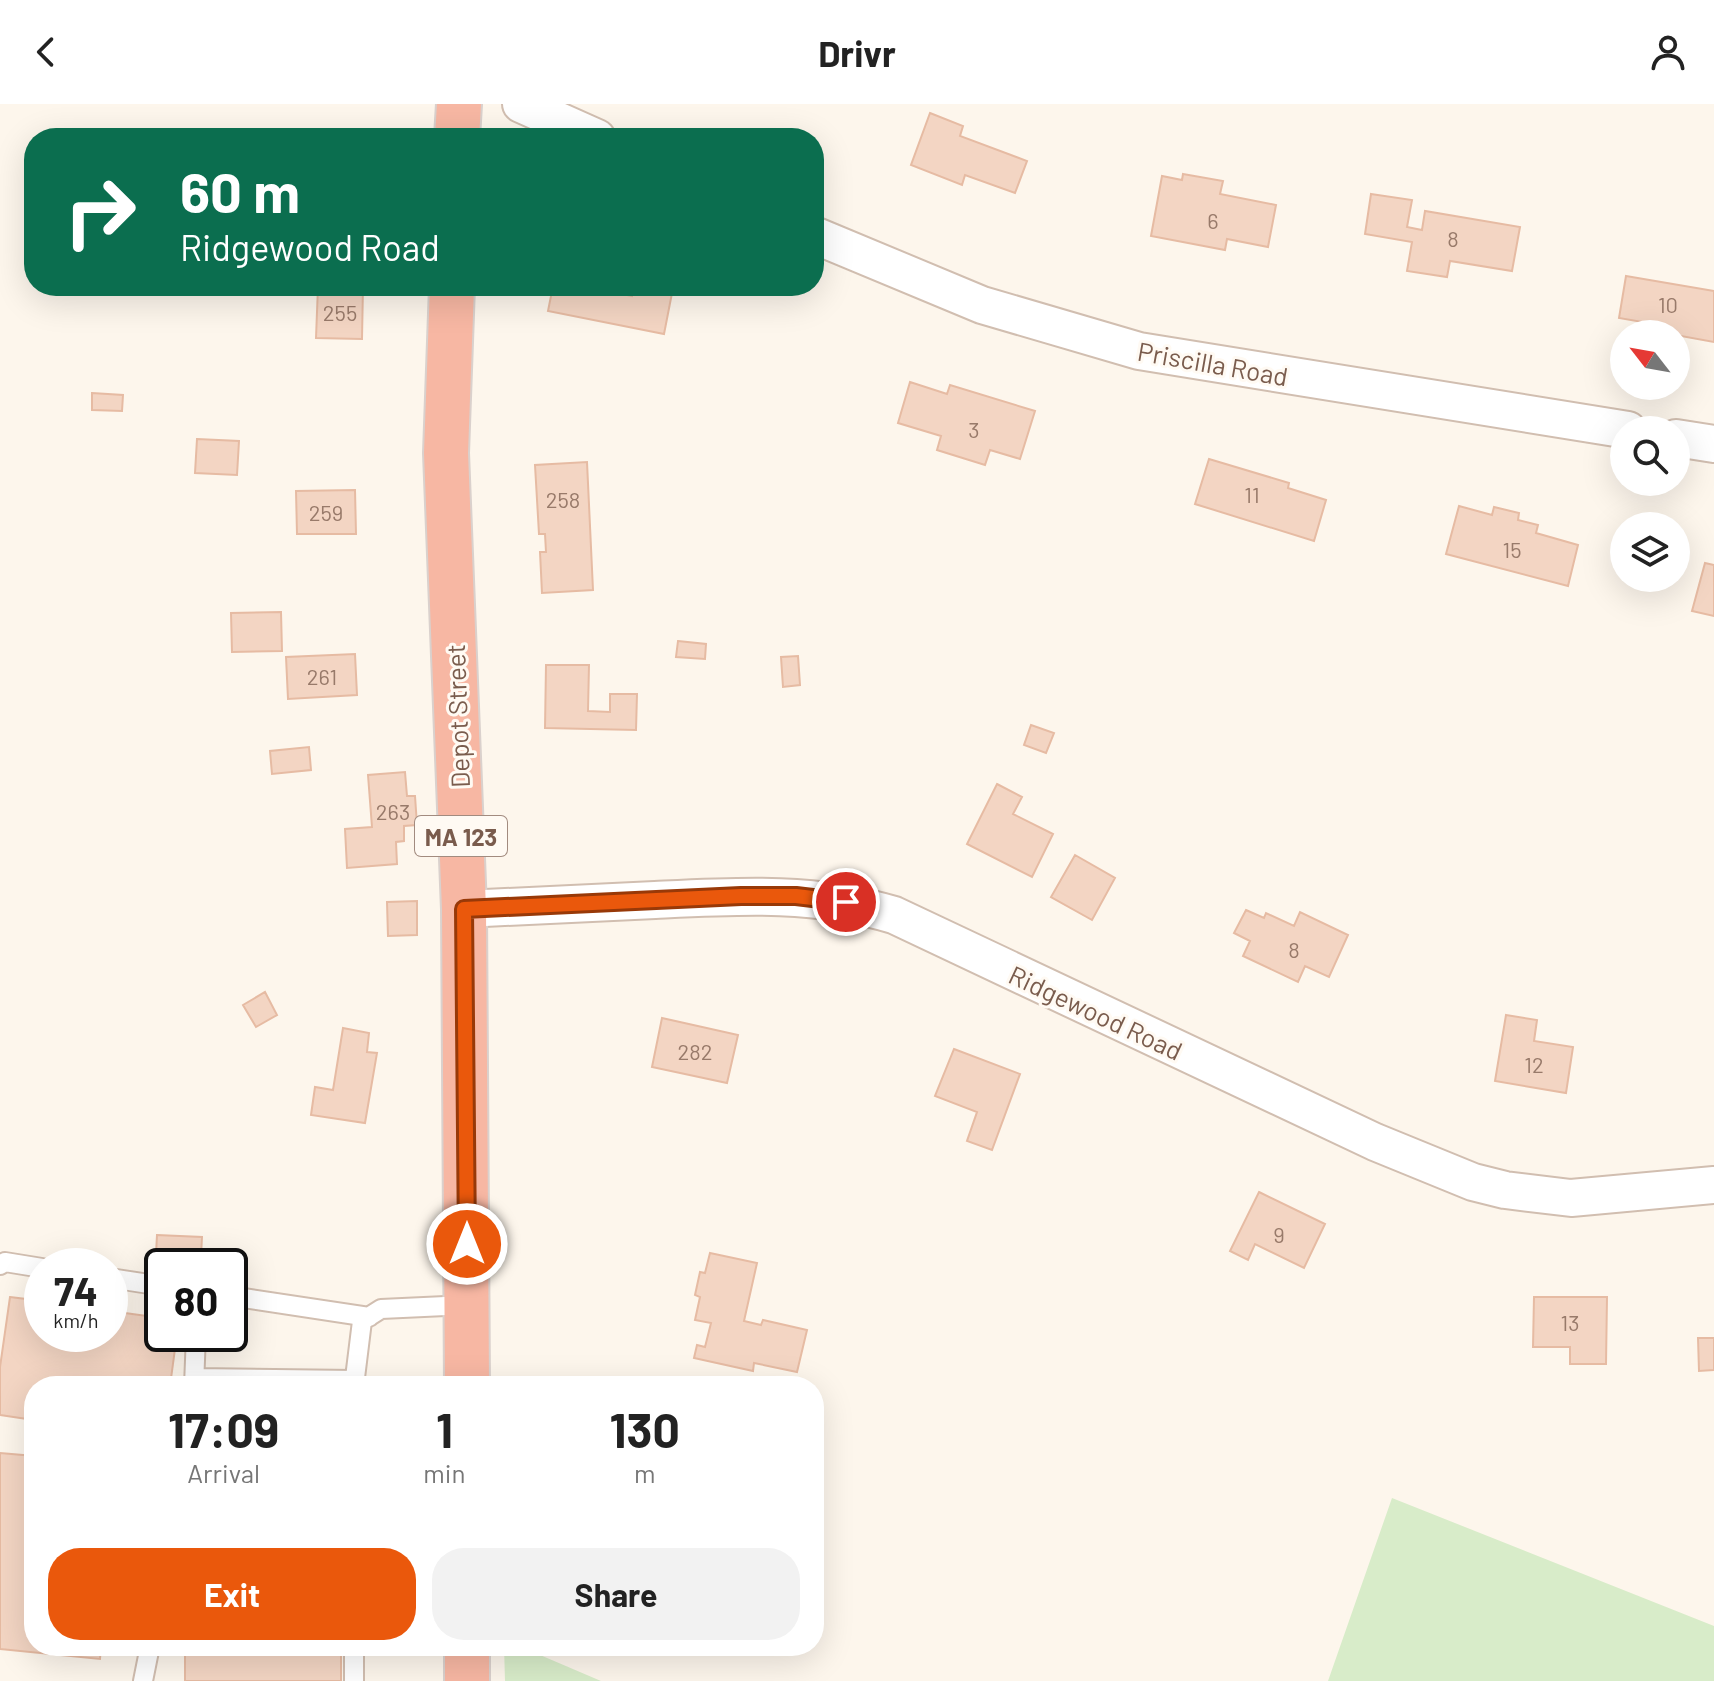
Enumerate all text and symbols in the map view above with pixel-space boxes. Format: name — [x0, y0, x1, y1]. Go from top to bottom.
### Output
icon: back — [24, 30, 68, 74]
icon: person — [1646, 30, 1690, 74]
text: Drivr — [818, 31, 896, 74]
text: 60 m — [180, 157, 300, 224]
icon: right — [48, 160, 152, 264]
house number: 6 — [1207, 207, 1219, 233]
text: Ridgewood Road — [180, 225, 440, 268]
house number: 8 — [1447, 225, 1459, 251]
house number: 10 — [1658, 291, 1678, 317]
house number: 255 — [323, 299, 357, 325]
north arrow — [1610, 320, 1690, 400]
map controls — [1610, 320, 1690, 592]
street label: Priscilla Road — [1135, 335, 1291, 391]
house number: 3 — [968, 416, 980, 442]
button: search — [1610, 416, 1690, 496]
house number: 11 — [1244, 481, 1260, 507]
house number: 258 — [546, 486, 580, 512]
house number: 259 — [309, 499, 343, 525]
button: layers — [1610, 512, 1690, 592]
house number: 15 — [1502, 536, 1522, 562]
street label: Depot Street — [439, 644, 475, 788]
house number: 261 — [307, 663, 337, 689]
house number: 263 — [376, 798, 410, 824]
road number: MA 123 — [415, 816, 507, 856]
pin — [812, 868, 880, 936]
icon: arrive — [824, 880, 868, 924]
house number: 8 — [1288, 936, 1300, 962]
street label: Ridgewood Road — [1004, 958, 1188, 1066]
house number: 282 — [677, 1038, 713, 1064]
house number: 12 — [1524, 1051, 1544, 1077]
position arrow — [425, 1202, 509, 1286]
house number: 9 — [1273, 1221, 1285, 1247]
speed limit sign: 80 — [144, 1248, 248, 1352]
text: 74 — [54, 1266, 98, 1314]
text: km/h — [53, 1308, 99, 1332]
house number: 13 — [1560, 1309, 1580, 1335]
text: 17:09 — [168, 1400, 279, 1458]
text: 1 — [436, 1400, 453, 1458]
text: 130 — [610, 1400, 680, 1458]
text: Arrival — [187, 1457, 260, 1488]
text: min — [423, 1457, 466, 1488]
text: m — [634, 1457, 656, 1488]
button: Exit — [48, 1548, 416, 1640]
button: Share — [432, 1548, 800, 1640]

